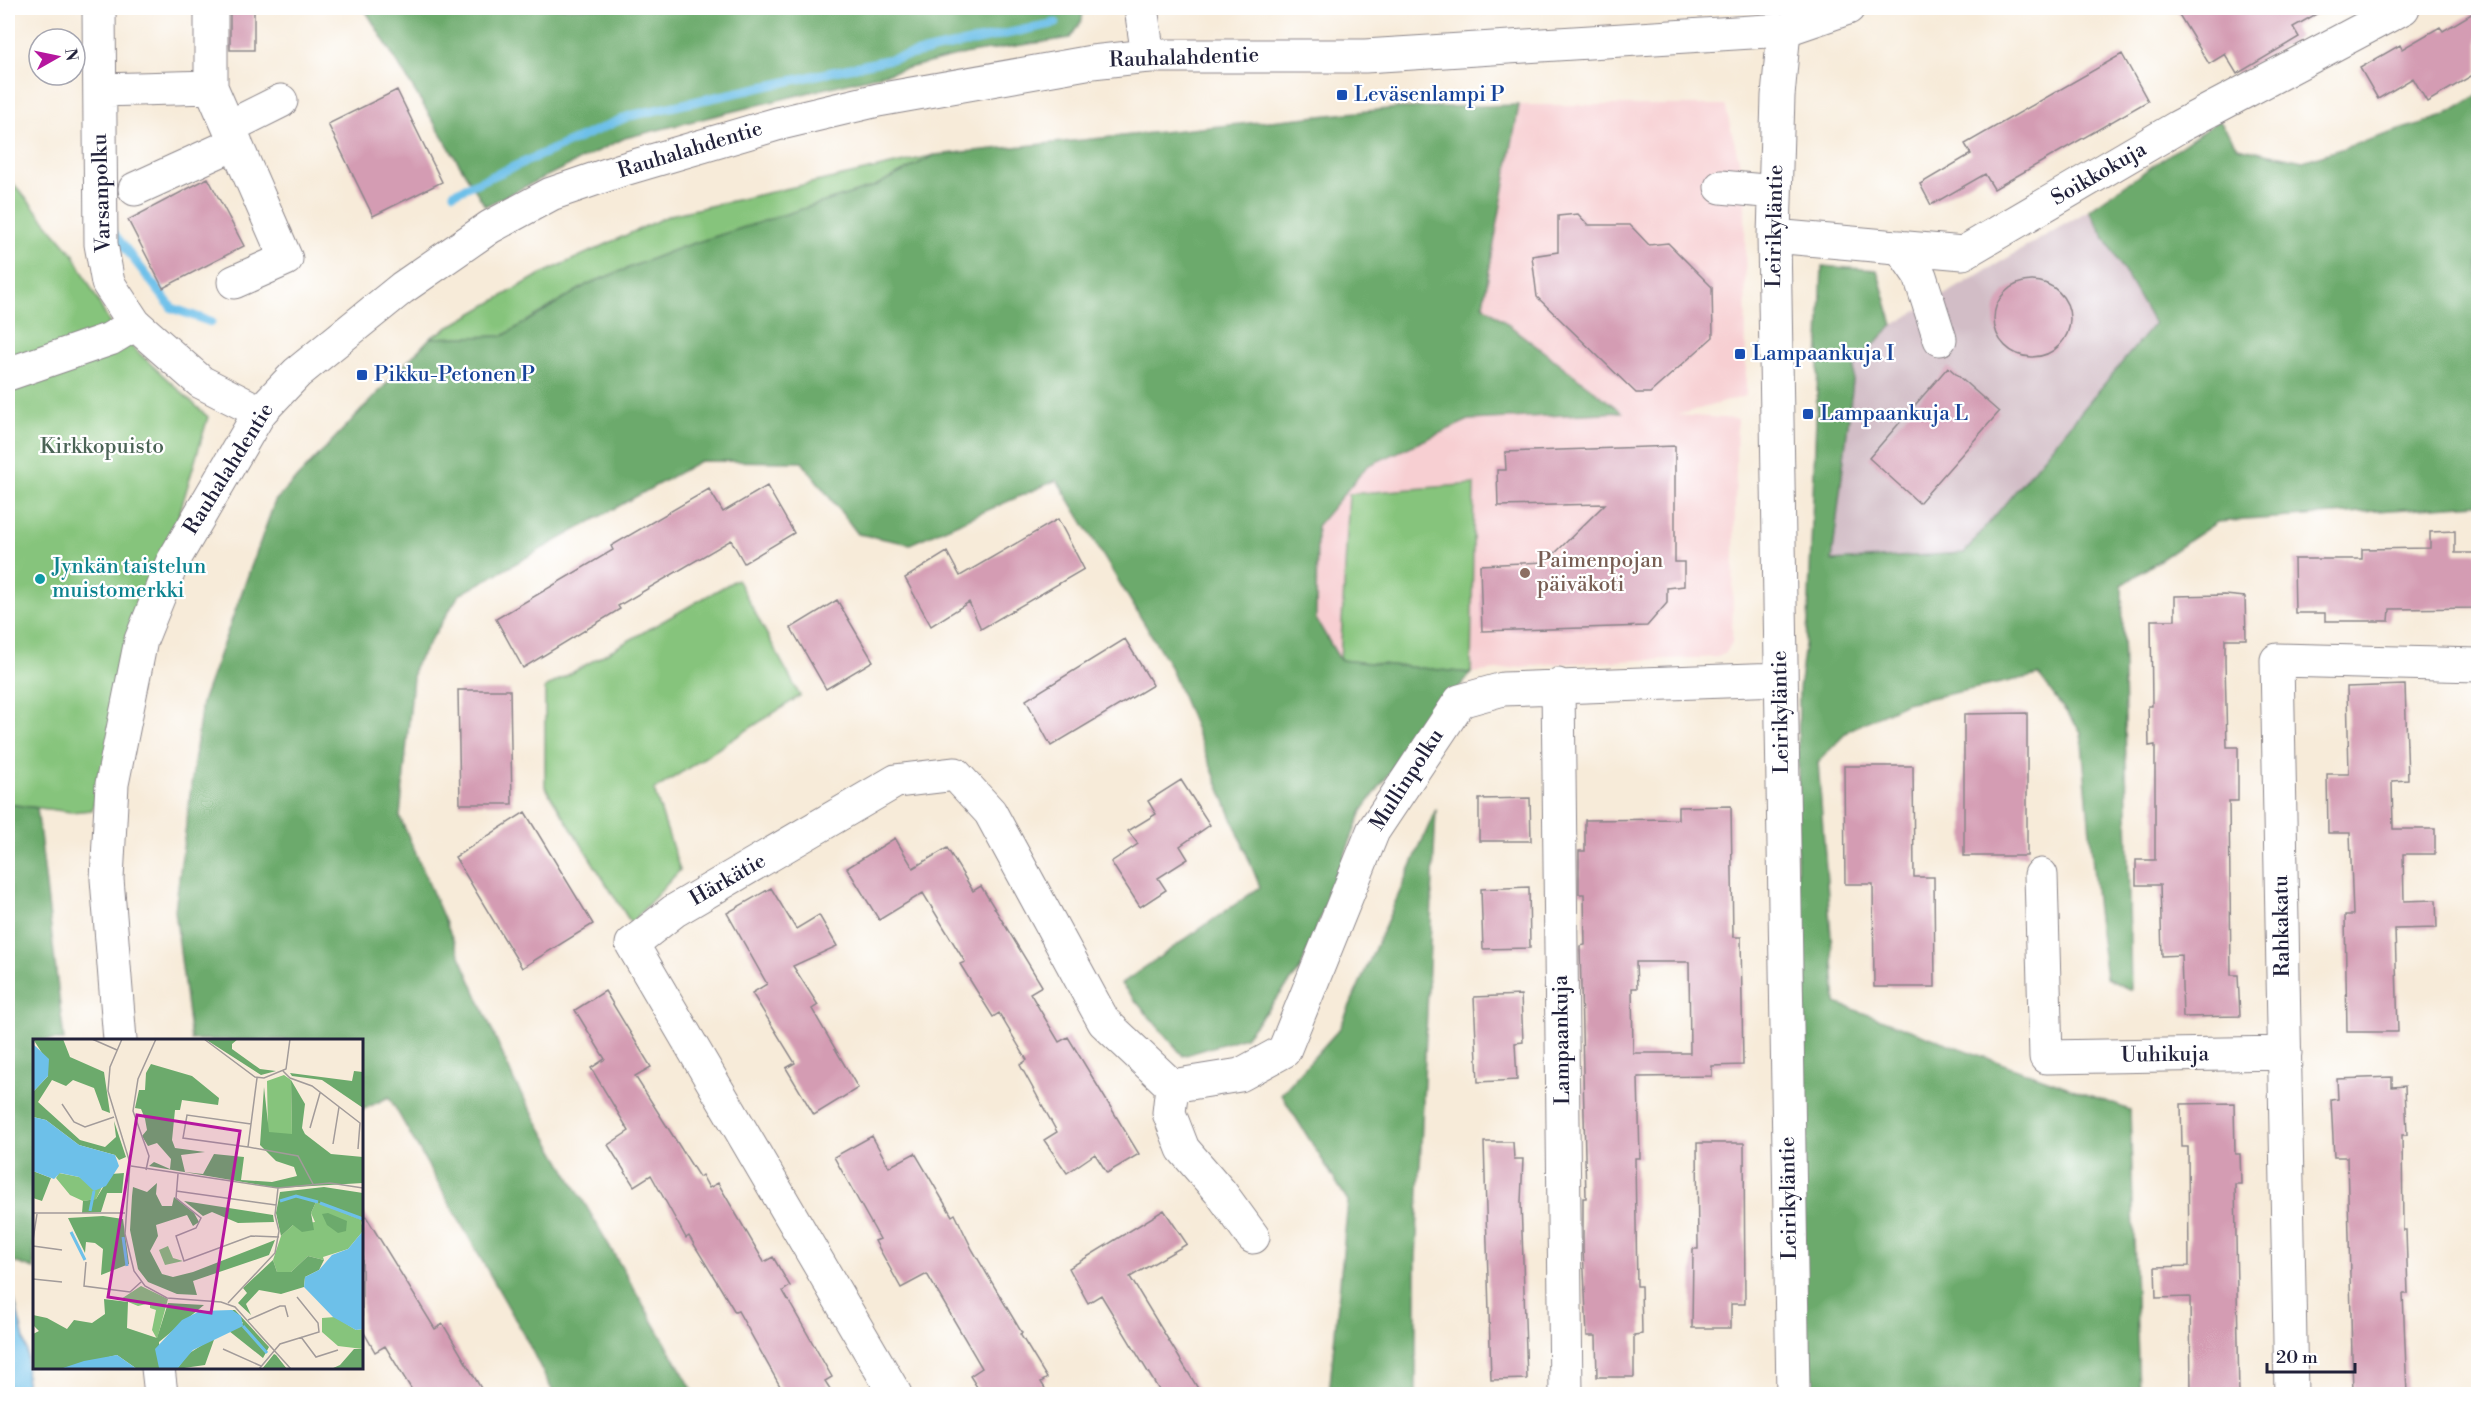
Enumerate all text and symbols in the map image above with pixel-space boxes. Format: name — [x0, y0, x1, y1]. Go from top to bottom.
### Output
north arrow — [27, 27, 87, 87]
street label: Rauhalahdentie — [1109, 42, 1259, 74]
text: N — [60, 47, 82, 63]
place label: Leväsenlampi P — [1354, 82, 1505, 108]
marker: Leväsenlampi P — [1335, 88, 1349, 102]
street label: Rauhalahdentie — [614, 116, 766, 184]
street label: Varsanpolku — [87, 133, 117, 254]
street label: Soikkokuja — [2047, 136, 2151, 212]
street label: Leirikyläntie — [1761, 164, 1789, 288]
place label: Lampaankuja I — [1752, 341, 1894, 367]
marker: Lampaankuja I — [1733, 347, 1747, 361]
place label: Pikku-Petonen P — [374, 362, 535, 388]
marker: Pikku-Petonen P — [355, 368, 369, 382]
street label: Rauhalahdentie — [178, 398, 280, 540]
place label: Lampaankuja L — [1820, 401, 1968, 427]
marker: Lampaankuja L — [1801, 407, 1815, 421]
park label: Kirkkopuisto — [40, 434, 164, 460]
place label: Paimenpojan päiväkoti — [1537, 548, 1664, 598]
place label: Jynkän taistelun muistomerkki — [51, 554, 207, 604]
marker: Paimenpojan päiväkoti — [1518, 566, 1532, 580]
marker: Jynkän taistelun muistomerkki — [33, 572, 47, 586]
street label: Leirikyläntie — [1767, 650, 1795, 774]
street label: Mullinpolku — [1364, 724, 1450, 836]
street label: Härkätie — [685, 848, 771, 912]
street label: Rahkakatu — [2268, 875, 2296, 977]
street label: Lampaankuja — [1548, 974, 1576, 1105]
inset map — [33, 1039, 363, 1369]
street label: Uuhikuja — [2121, 1041, 2210, 1069]
street label: Leirikyläntie — [1775, 1136, 1803, 1260]
scale bar — [2267, 1336, 2356, 1374]
text: 20 m — [2276, 1346, 2318, 1369]

